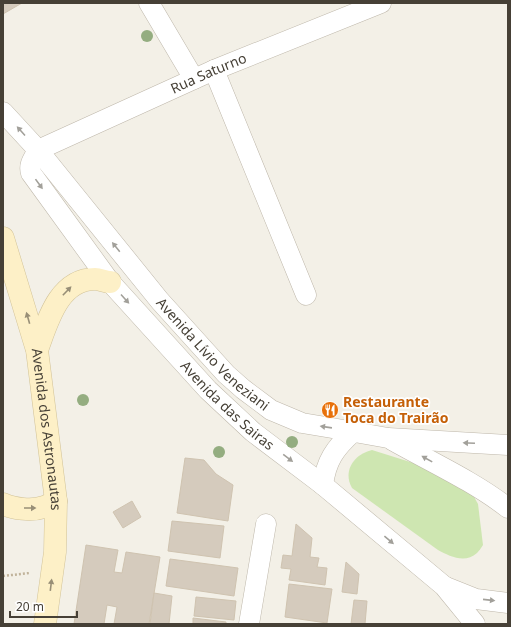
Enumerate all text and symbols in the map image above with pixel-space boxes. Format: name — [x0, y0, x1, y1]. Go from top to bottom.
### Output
street label: Rua Saturno — [167, 48, 249, 98]
one-way arrow — [16, 126, 25, 136]
one-way arrow — [35, 179, 43, 189]
one-way arrow — [112, 241, 121, 252]
one-way arrow — [62, 286, 72, 296]
street label: Avenida Lívio Veneziani — [152, 293, 274, 415]
one-way arrow — [121, 294, 130, 304]
one-way arrow — [25, 312, 31, 324]
street label: Avenida dos Astronautas — [28, 347, 66, 511]
street label: Avenida das Sairas — [177, 356, 279, 454]
place label: Restaurante Toca do Trairão — [343, 392, 449, 427]
restaurant icon: Restaurante Toca do Trairão — [320, 400, 340, 420]
one-way arrow — [320, 424, 332, 430]
one-way arrow — [463, 439, 475, 446]
one-way arrow — [282, 454, 293, 463]
one-way arrow — [421, 456, 433, 463]
one-way arrow — [24, 505, 37, 511]
one-way arrow — [383, 536, 394, 545]
one-way arrow — [47, 579, 54, 591]
scale bar — [10, 593, 77, 619]
one-way arrow — [483, 597, 495, 604]
text: 20 m — [16, 598, 44, 615]

